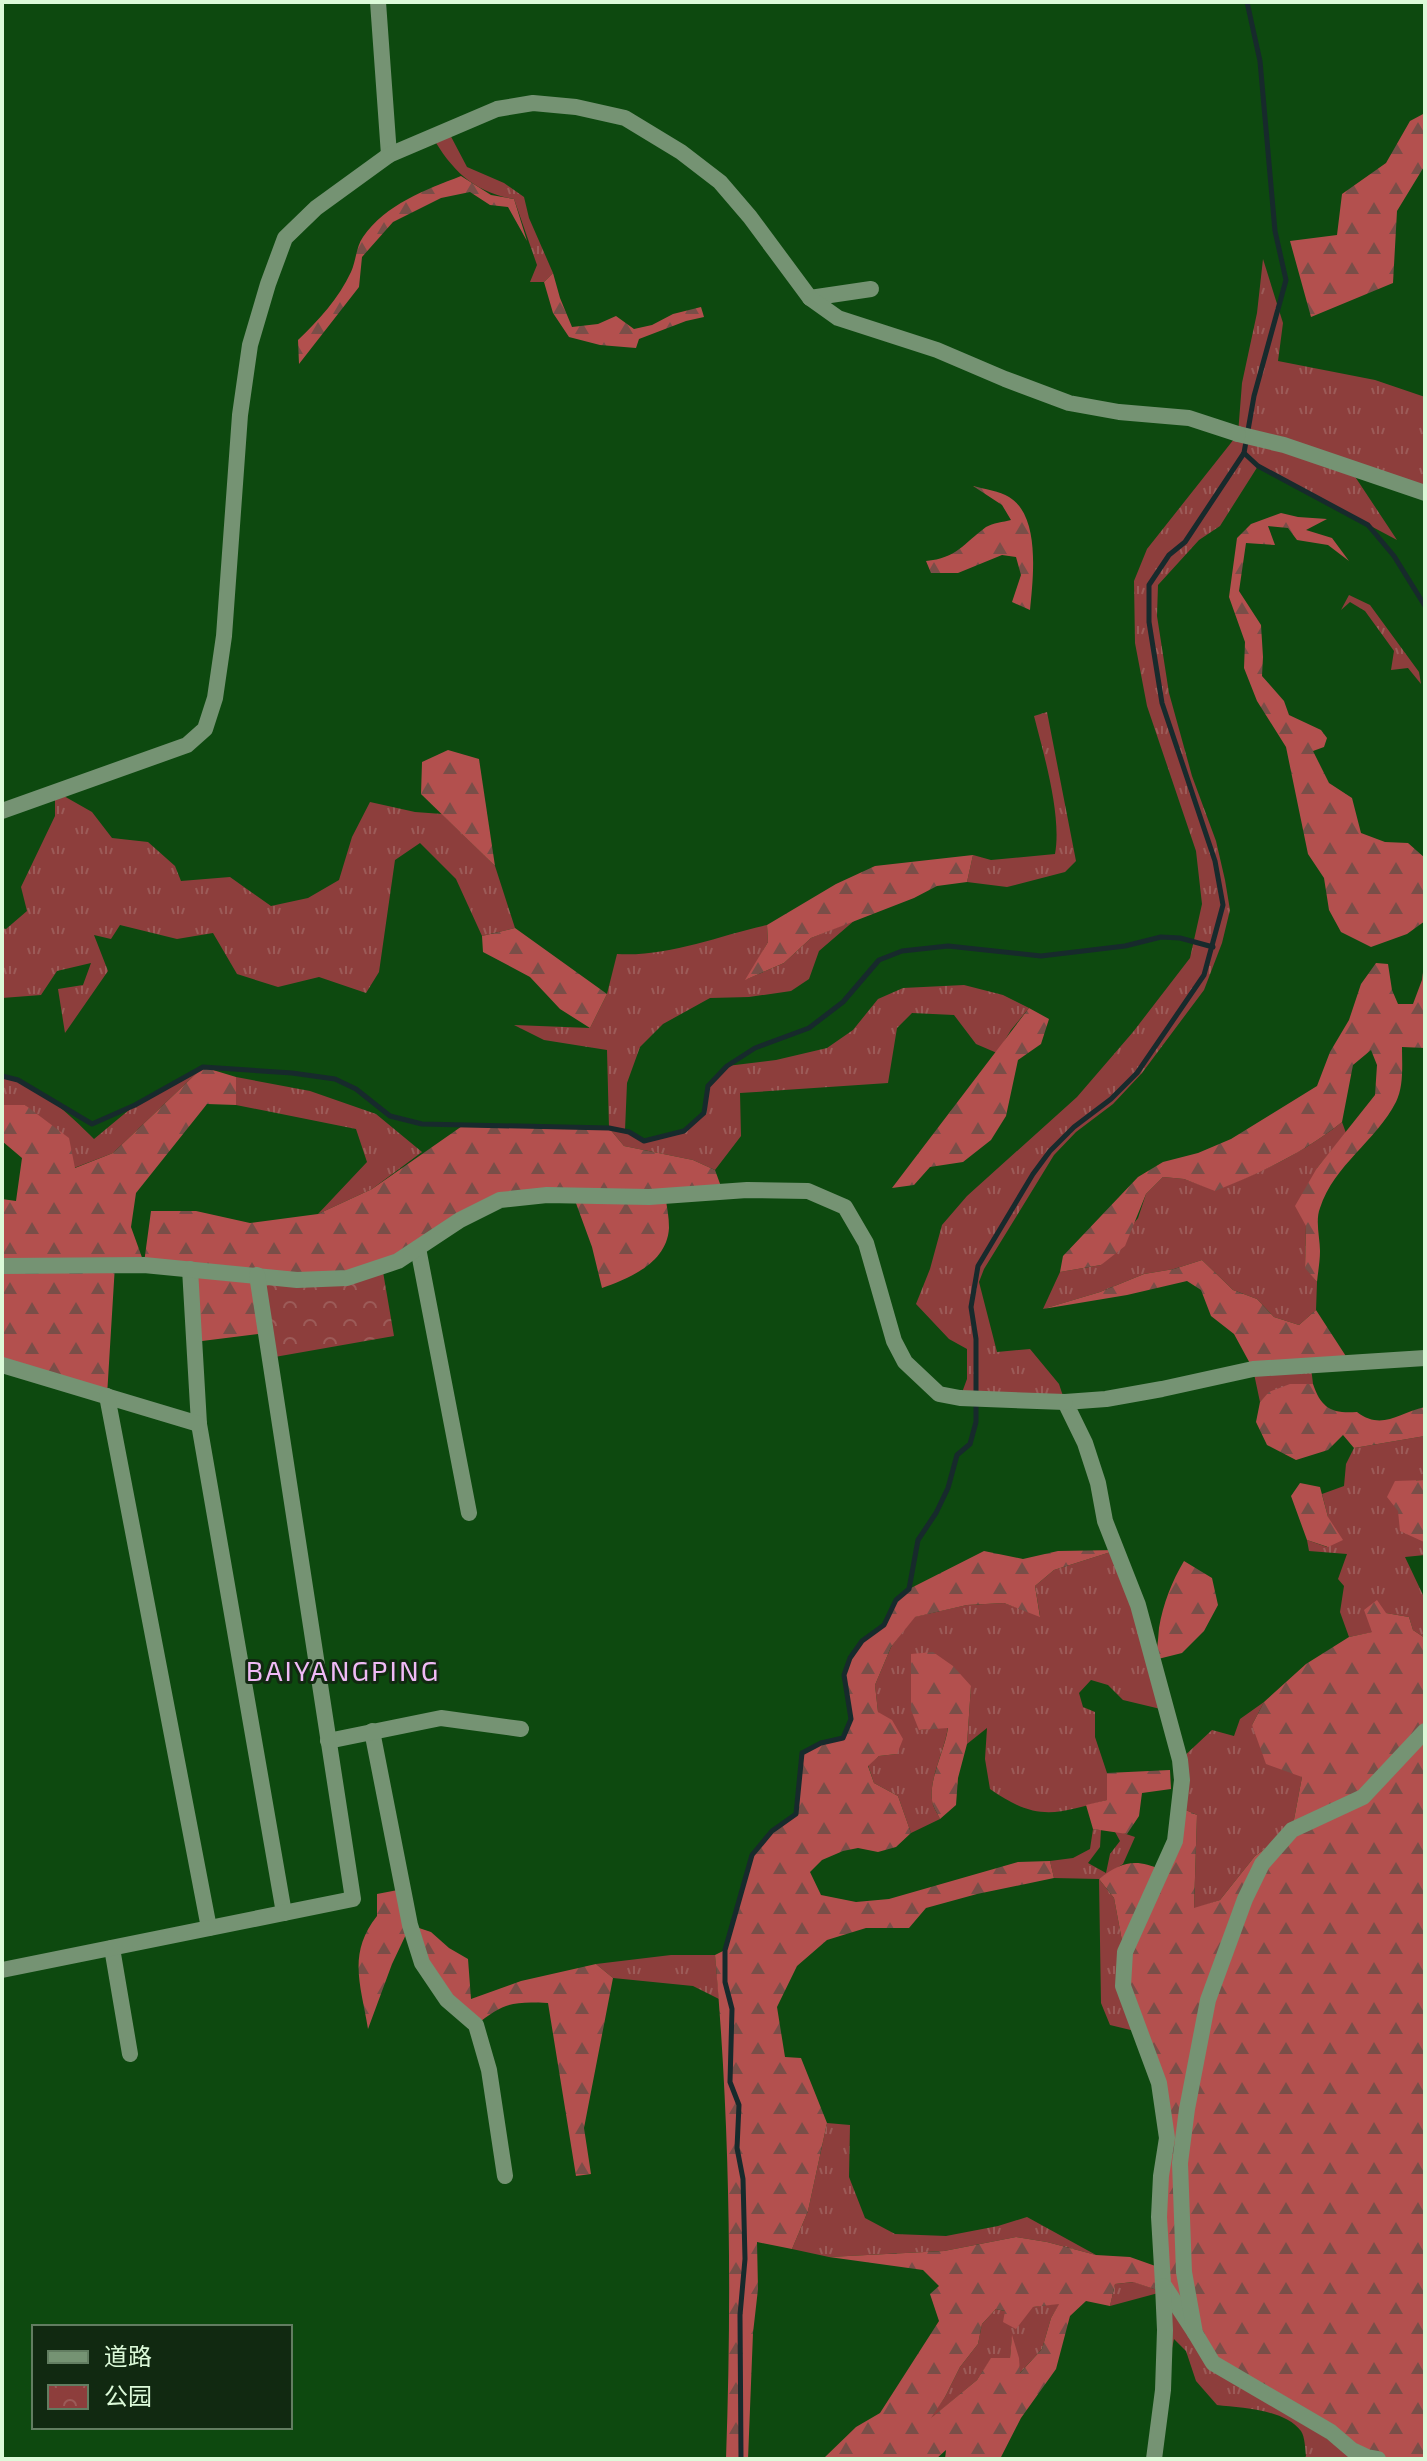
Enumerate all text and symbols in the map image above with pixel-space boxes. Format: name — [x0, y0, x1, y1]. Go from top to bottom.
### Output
district label: BAIYANGPING — [246, 1653, 440, 1687]
legend — [32, 2325, 292, 2429]
text: 道路 — [104, 2341, 152, 2370]
text: 公园 — [104, 2381, 152, 2410]

